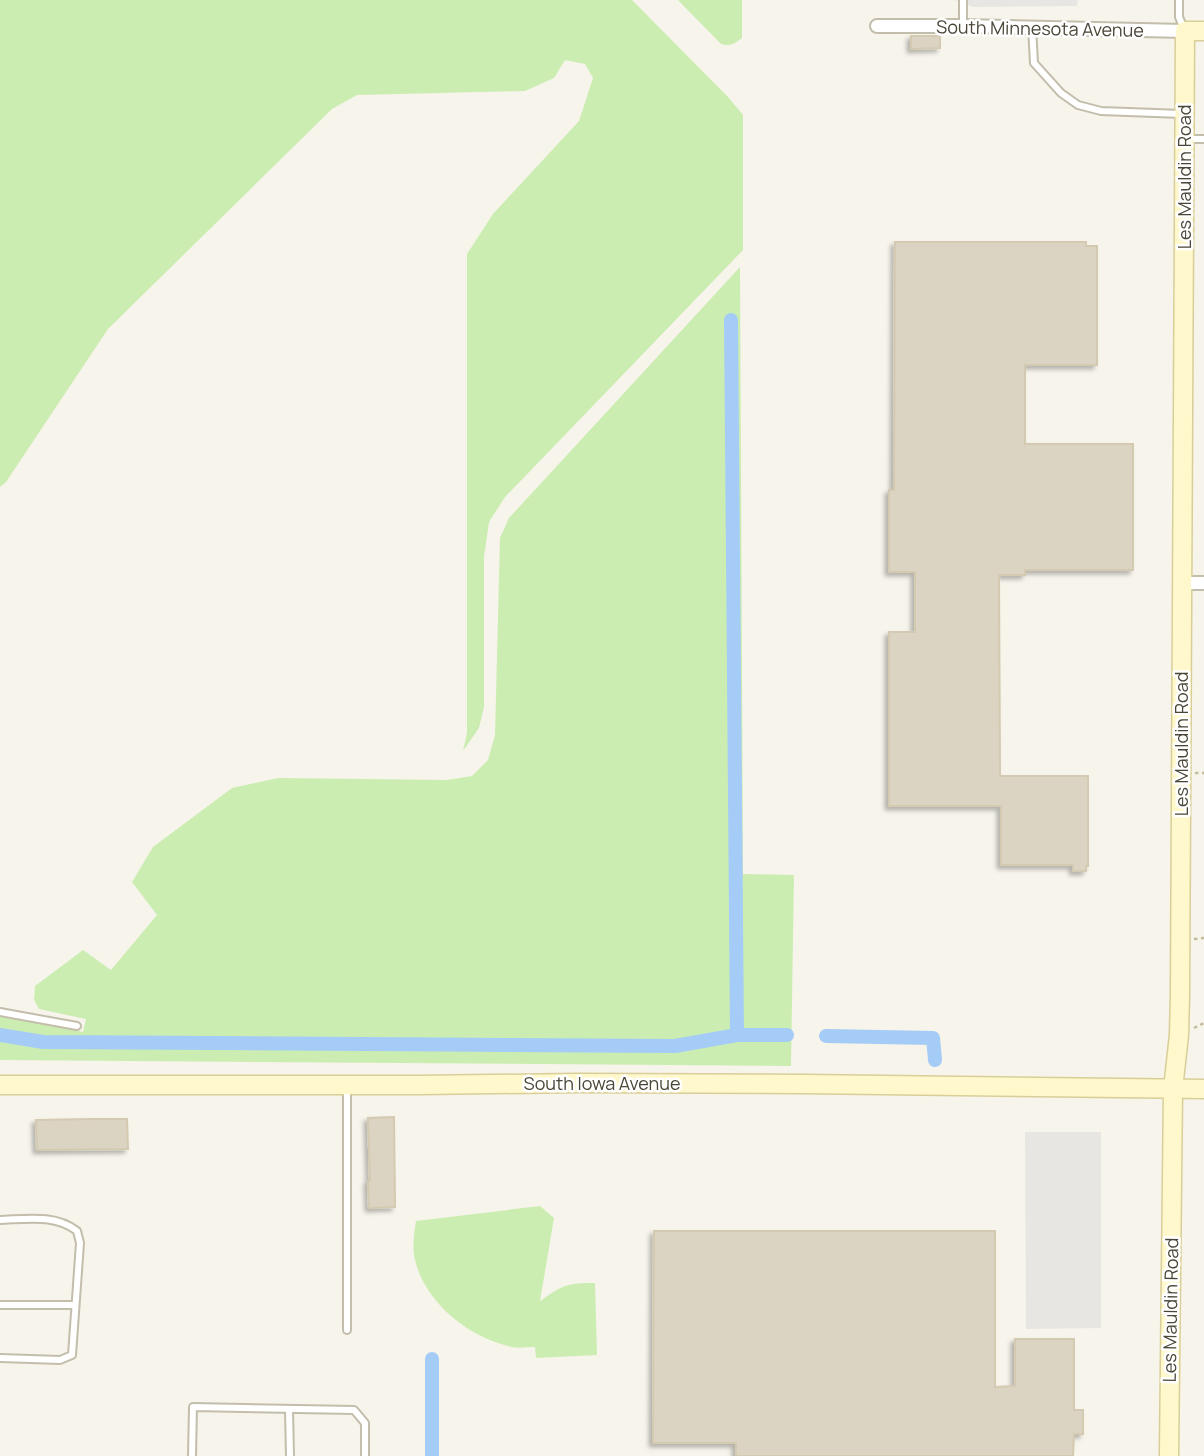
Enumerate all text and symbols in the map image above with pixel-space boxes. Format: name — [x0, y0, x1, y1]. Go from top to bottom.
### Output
street label: South Minnesota Avenue — [936, 14, 1144, 42]
street label: Les Mauldin Road — [1172, 105, 1196, 249]
street label: Les Mauldin Road — [1169, 672, 1193, 816]
street label: South Iowa Avenue — [524, 1071, 680, 1095]
street label: Les Mauldin Road — [1157, 1237, 1183, 1383]

